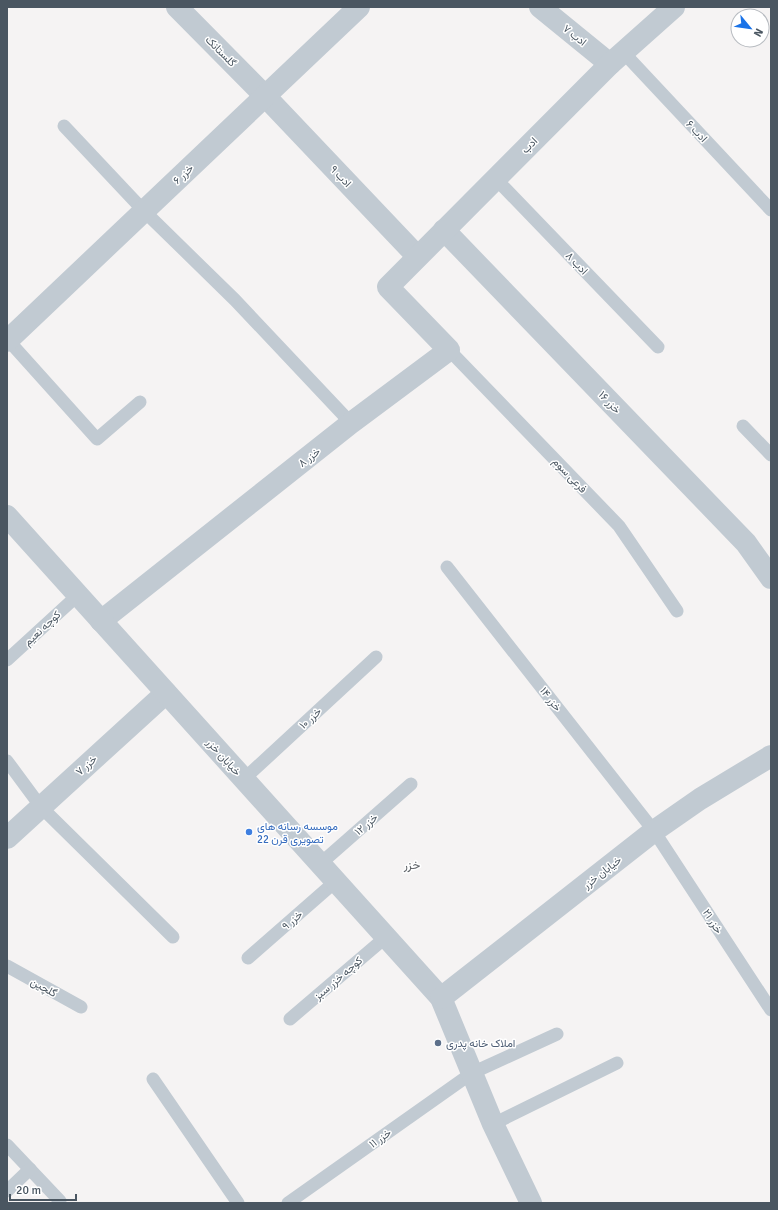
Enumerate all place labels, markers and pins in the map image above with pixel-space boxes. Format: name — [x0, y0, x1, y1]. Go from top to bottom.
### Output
place label: موسسه رسانه های تصویری قرن 22 — [257, 820, 338, 846]
marker: موسسه رسانه های تصویری قرن 22 — [244, 827, 254, 837]
place label: املاک خانه پدری — [446, 1037, 515, 1051]
marker: املاک خانه پدری — [433, 1038, 443, 1048]

